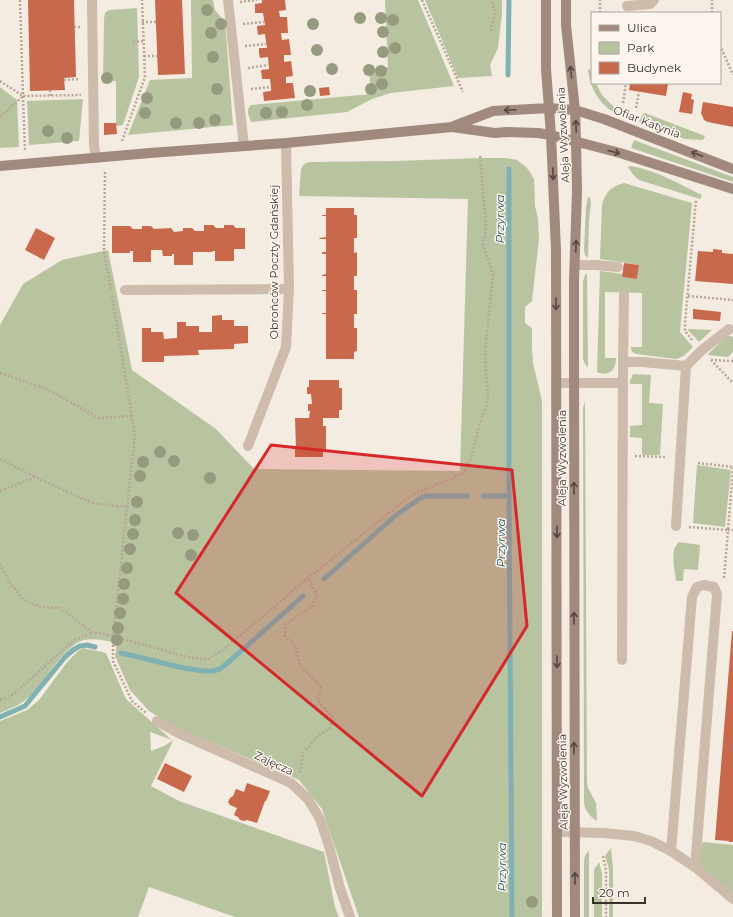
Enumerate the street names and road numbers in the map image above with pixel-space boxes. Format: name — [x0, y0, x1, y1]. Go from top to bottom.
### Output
street label: Aleja Wyzwolenia — [553, 87, 573, 183]
street label: Ofiar Katynia — [611, 103, 683, 141]
street label: Obrońców Poczty Gdańskiej — [267, 185, 281, 339]
street label: Aleja Wyzwolenia — [555, 410, 569, 506]
street label: Aleja Wyzwolenia — [555, 734, 571, 830]
street label: Zajęcza — [252, 748, 296, 778]

